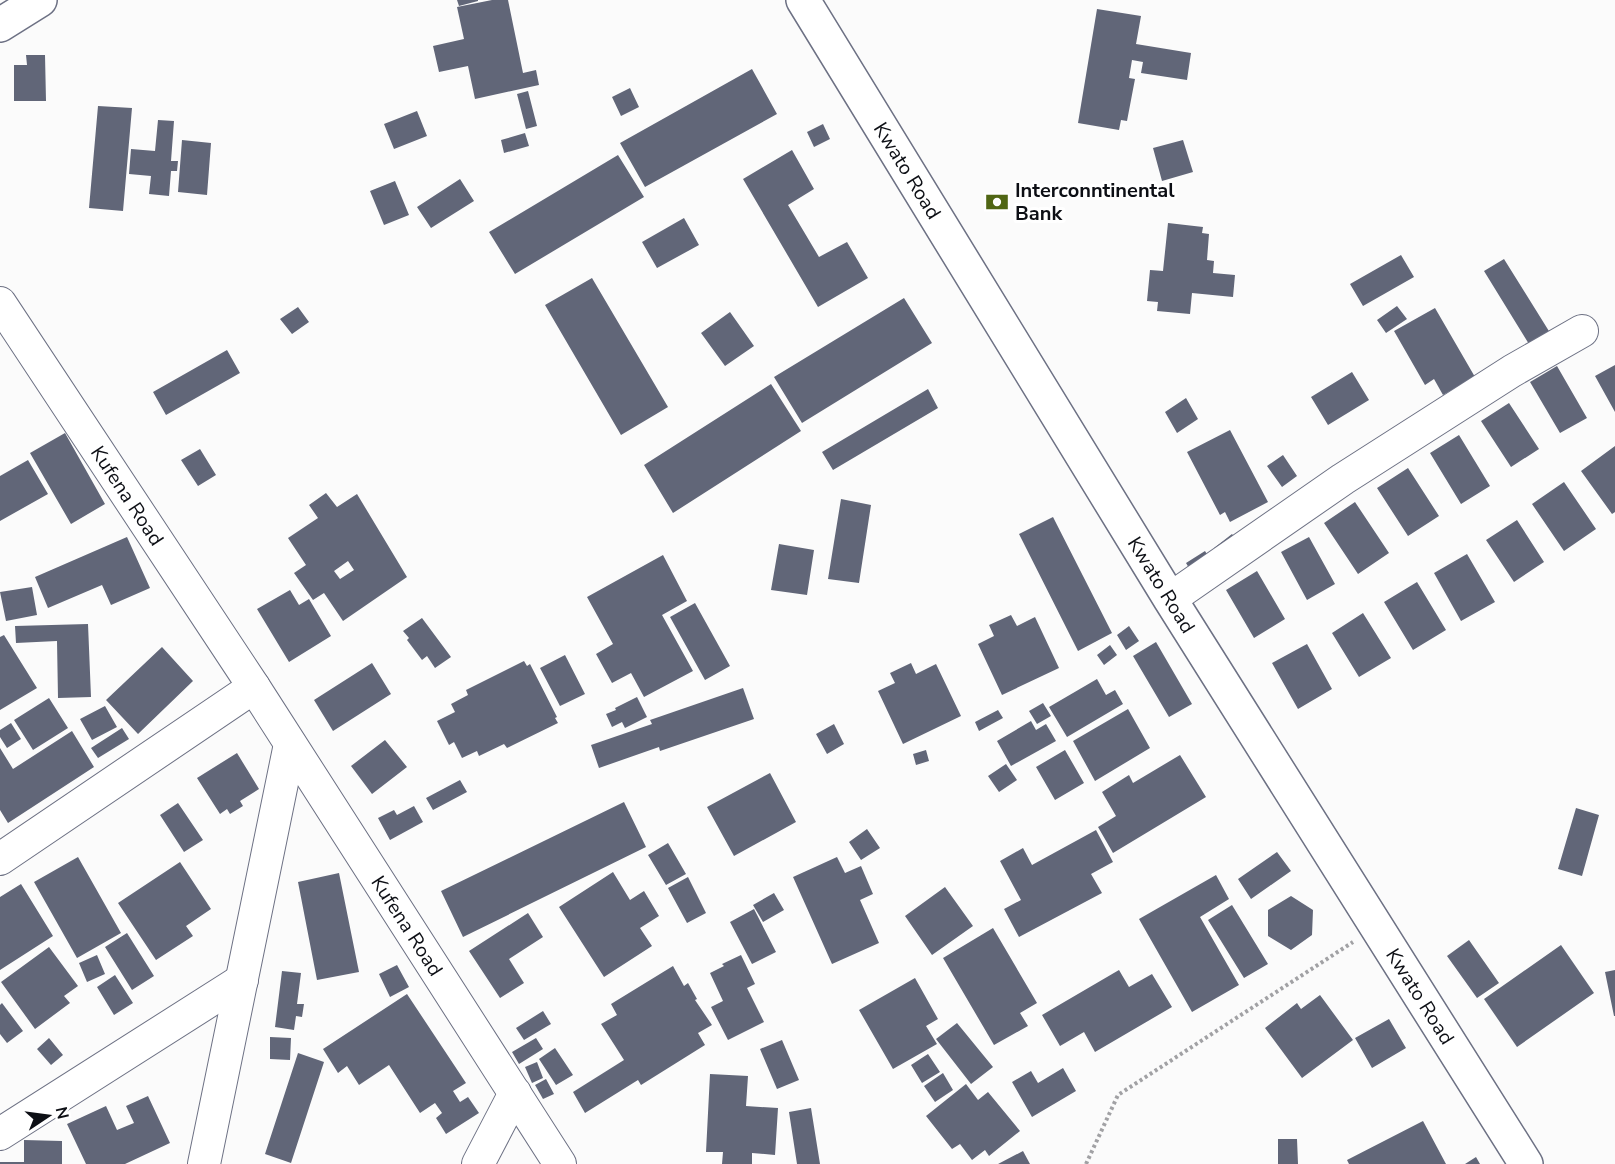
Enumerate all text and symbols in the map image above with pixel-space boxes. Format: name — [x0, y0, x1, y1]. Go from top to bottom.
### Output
street label: Kwato Road — [867, 117, 947, 224]
place label: Interconntinental Bank — [1015, 177, 1175, 227]
bank icon: Interconntinental Bank — [984, 189, 1010, 215]
street label: Kufena Road — [84, 441, 170, 551]
street label: Kwato Road — [1121, 532, 1201, 639]
street label: Kufena Road — [364, 871, 449, 981]
street label: Kwato Road — [1379, 943, 1460, 1050]
north arrow — [18, 1086, 78, 1146]
text: N — [50, 1105, 74, 1121]

